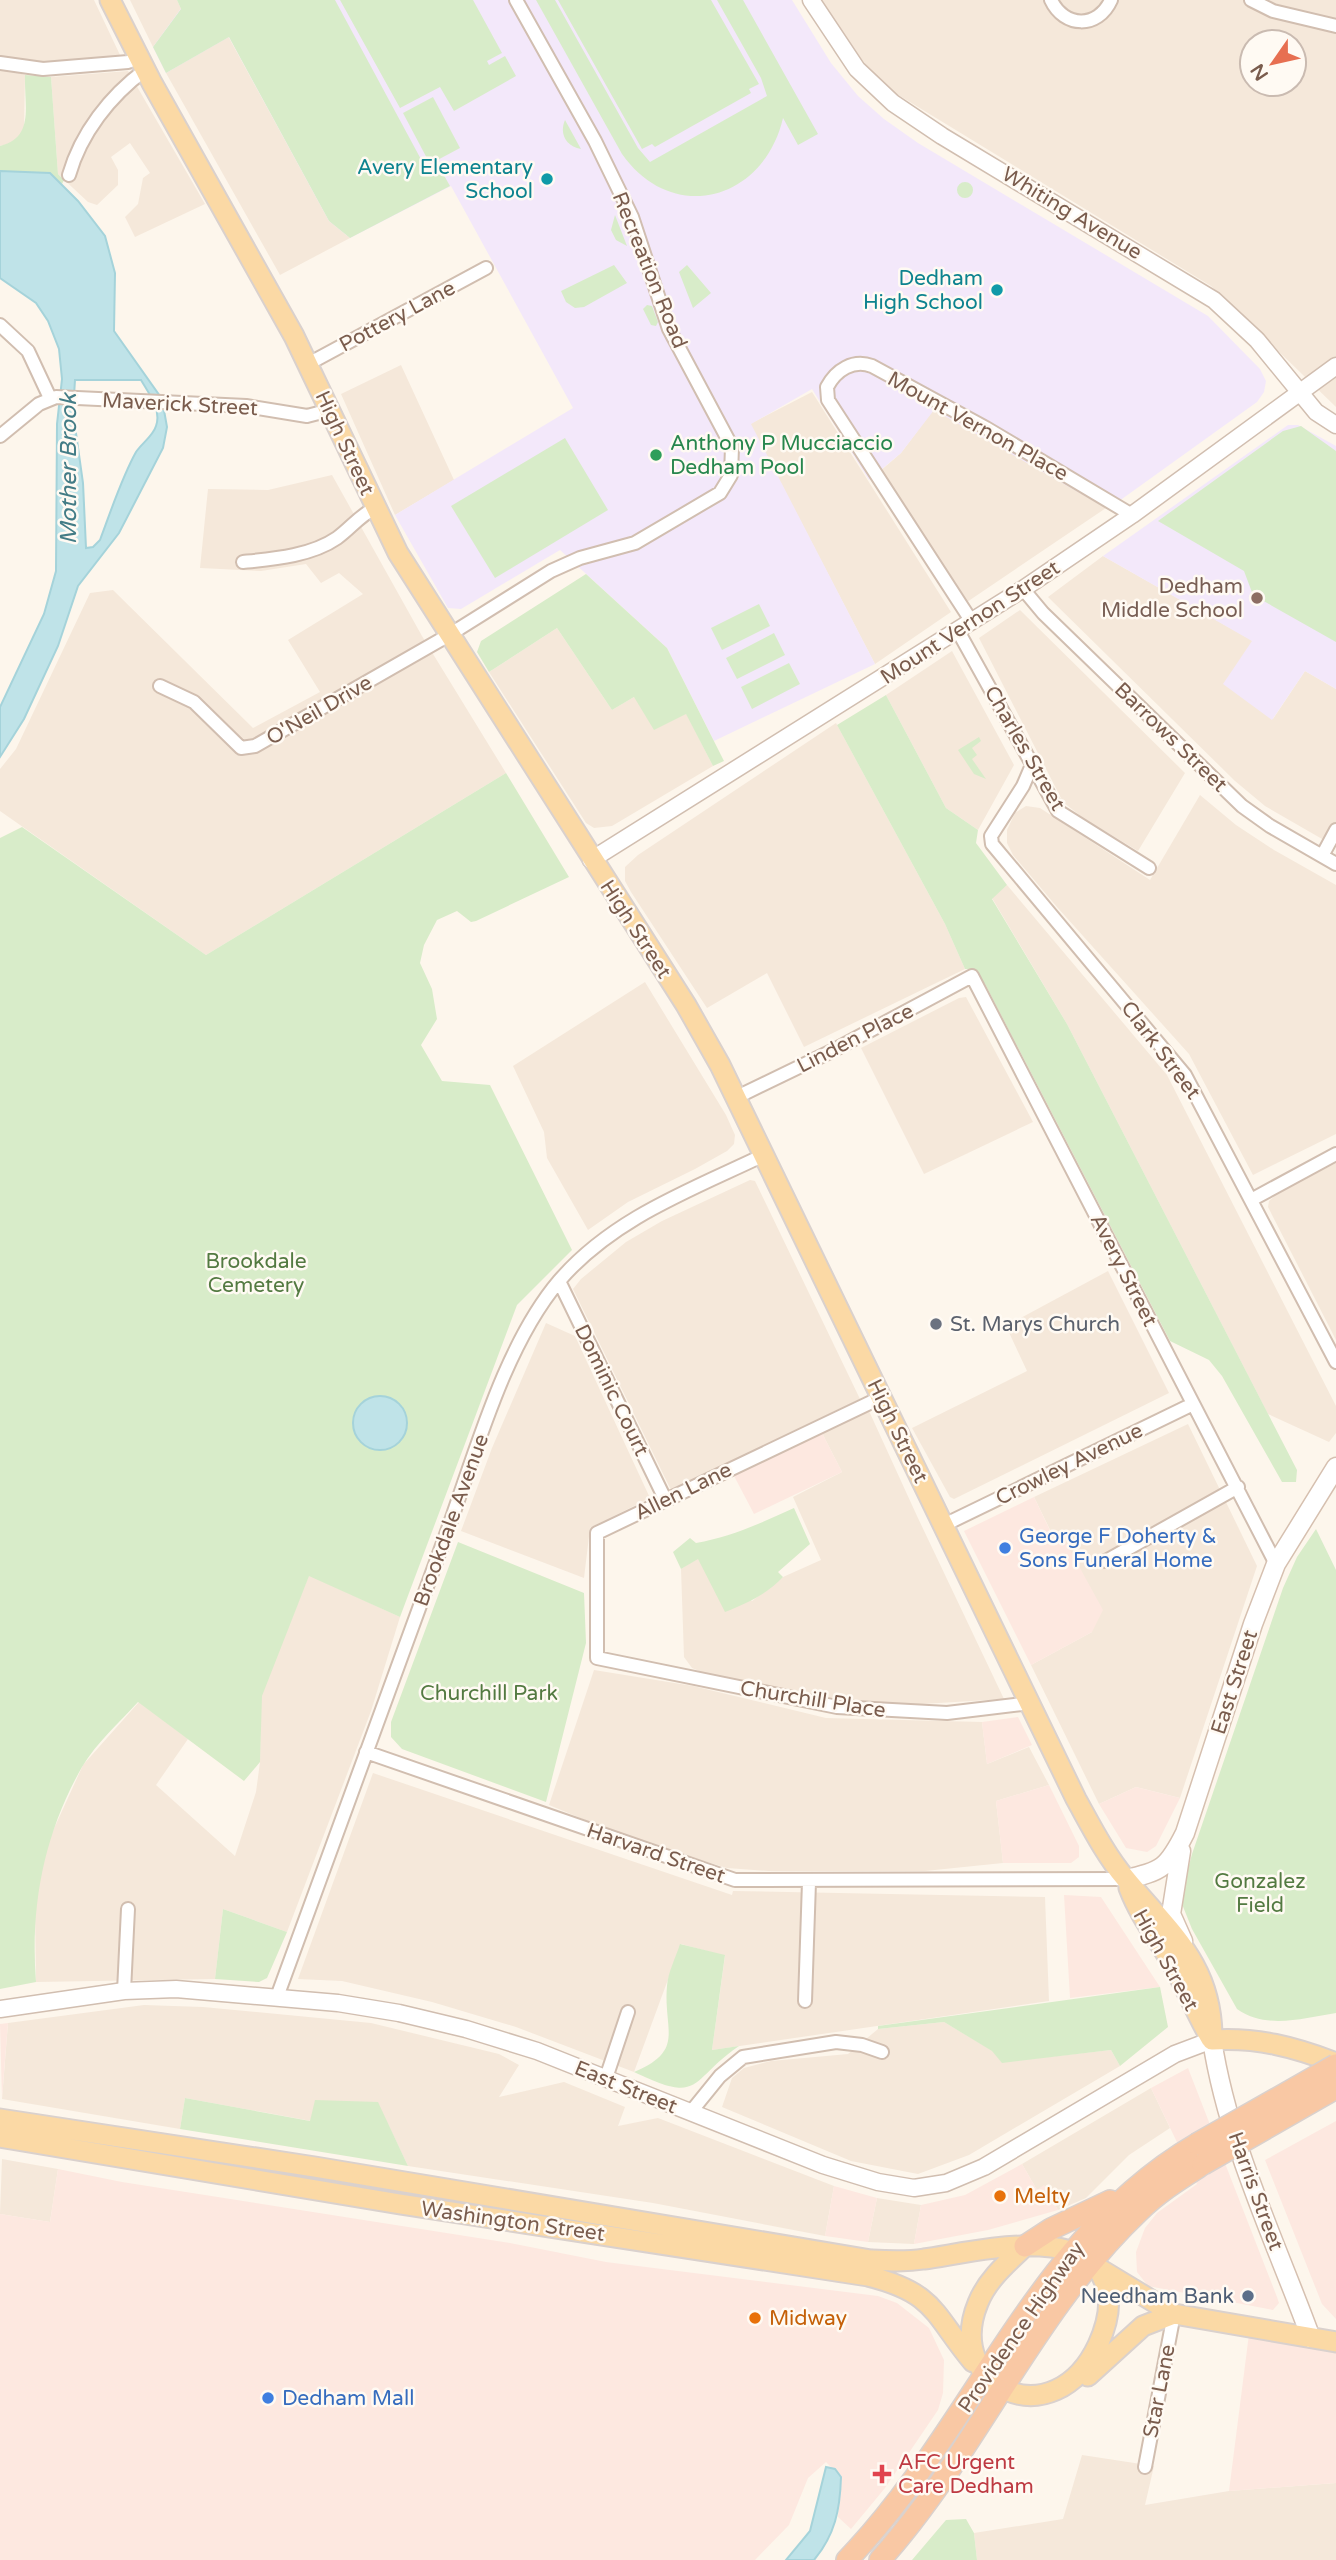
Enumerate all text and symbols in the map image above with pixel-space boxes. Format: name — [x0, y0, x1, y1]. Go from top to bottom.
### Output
north arrow — [1238, 28, 1308, 98]
text: N — [1246, 59, 1273, 84]
place label: Avery Elementary School — [357, 155, 533, 204]
street label: Whiting Avenue — [997, 162, 1146, 265]
marker: Avery Elementary School — [539, 171, 555, 187]
street label: Recreation Road — [607, 188, 692, 352]
place label: Dedham High School — [863, 266, 983, 315]
street label: Pottery Lane — [335, 275, 460, 357]
marker: Dedham High School — [989, 282, 1005, 298]
street label: Mount Vernon Place — [883, 366, 1073, 487]
street label: High Street — [309, 387, 380, 499]
street label: Maverick Street — [101, 388, 259, 421]
water label: Mother Brook — [55, 392, 83, 545]
place label: Anthony P Mucciaccio Dedham Pool — [670, 431, 893, 480]
marker: Anthony P Mucciaccio Dedham Pool — [648, 447, 664, 463]
street label: Mount Vernon Street — [876, 555, 1065, 690]
place label: Dedham Middle School — [1101, 574, 1243, 623]
marker: Dedham Middle School — [1249, 590, 1265, 606]
street label: O'Neil Drive — [262, 670, 377, 751]
street label: Barrows Street — [1109, 677, 1232, 797]
street label: Charles Street — [979, 681, 1070, 815]
street label: High Street — [594, 875, 677, 983]
street label: Clark Street — [1116, 996, 1206, 1104]
street label: Linden Place — [793, 998, 918, 1079]
street label: Avery Street — [1085, 1210, 1163, 1331]
park label: Brookdale Cemetery — [205, 1249, 307, 1298]
place label: St. Marys Church — [950, 1312, 1120, 1337]
marker: St. Marys Church — [928, 1316, 944, 1332]
street label: Dominic Court — [569, 1320, 654, 1460]
street label: High Street — [862, 1375, 933, 1487]
street label: Crowley Avenue — [992, 1418, 1147, 1511]
street label: Brookdale Avenue — [409, 1430, 494, 1610]
street label: Allen Lane — [631, 1457, 736, 1526]
place label: George F Doherty & Sons Funeral Home — [1019, 1524, 1217, 1573]
marker: George F Doherty & Sons Funeral Home — [997, 1540, 1013, 1556]
street label: East Street — [1206, 1627, 1263, 1738]
street label: Churchill Place — [738, 1676, 888, 1723]
park label: Churchill Park — [420, 1681, 558, 1706]
street label: Harvard Street — [583, 1818, 728, 1889]
park label: Gonzalez Field — [1214, 1869, 1306, 1918]
street label: High Street — [1127, 1905, 1204, 2015]
street label: East Street — [571, 2056, 681, 2119]
street label: Harris Street — [1222, 2128, 1289, 2254]
place label: Melty — [1014, 2184, 1070, 2209]
marker: Melty — [992, 2188, 1008, 2204]
street label: Washington Street — [419, 2196, 606, 2247]
street label: Providence Highway — [953, 2237, 1090, 2418]
place label: Needham Bank — [1080, 2284, 1234, 2309]
marker: Needham Bank — [1240, 2288, 1256, 2304]
place label: Midway — [769, 2306, 847, 2331]
marker: Midway — [747, 2310, 763, 2326]
street label: Star Lane — [1138, 2342, 1181, 2440]
place label: Dedham Mall — [282, 2386, 414, 2411]
marker: Dedham Mall — [260, 2390, 276, 2406]
place label: AFC Urgent Care Dedham — [898, 2450, 1034, 2499]
marker: AFC Urgent Care Dedham — [872, 2464, 892, 2484]

